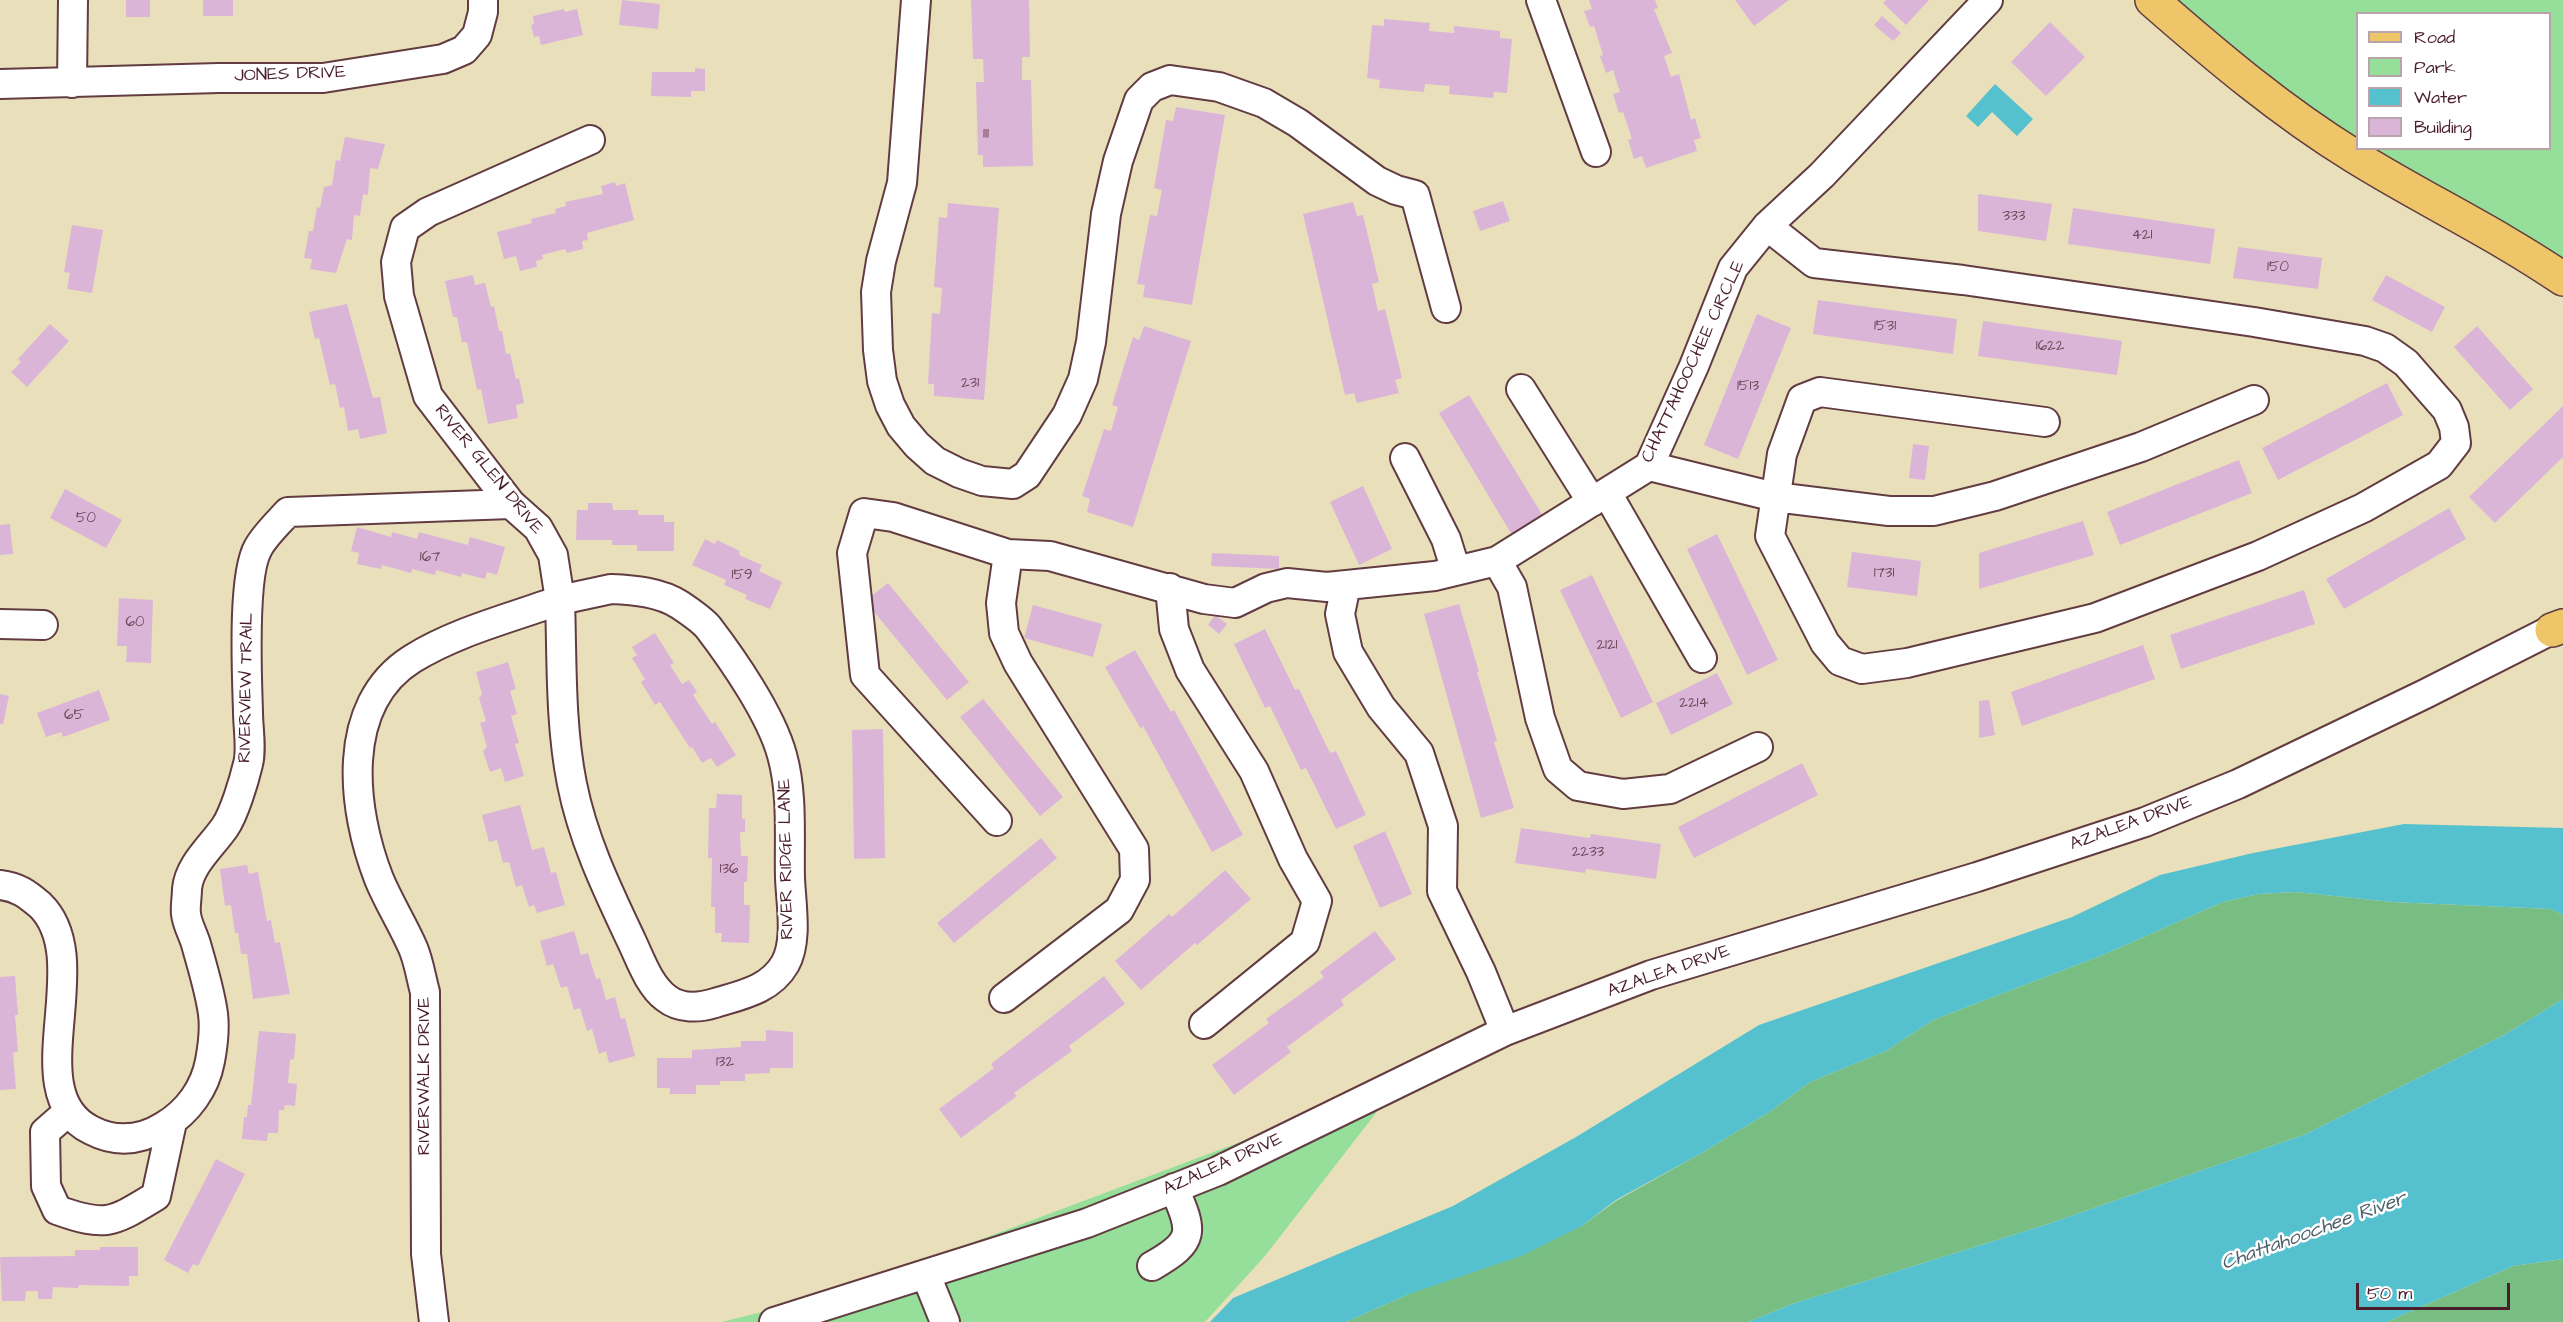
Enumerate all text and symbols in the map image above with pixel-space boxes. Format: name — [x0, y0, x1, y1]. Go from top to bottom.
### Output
legend — [2356, 12, 2551, 150]
text: Road — [2414, 25, 2455, 50]
text: Park — [2414, 55, 2456, 80]
street label: JONES DRIVE — [234, 62, 346, 88]
text: Water — [2414, 85, 2467, 110]
text: Building — [2414, 115, 2472, 140]
house number: 111 — [983, 126, 989, 144]
house number: 333 — [2003, 208, 2025, 226]
house number: 421 — [2132, 227, 2152, 245]
street label: CHATTAHOOCHEE CIRCLE — [1638, 258, 1750, 466]
house number: 150 — [2267, 259, 2289, 277]
house number: 1531 — [1874, 318, 1896, 336]
house number: 1622 — [2036, 338, 2064, 356]
house number: 231 — [961, 375, 979, 393]
house number: 1513 — [1737, 378, 1759, 396]
street label: RIVER GLEN DRIVE — [429, 401, 547, 539]
house number: 50 — [76, 510, 96, 528]
house number: 167 — [420, 549, 440, 567]
house number: 1731 — [1874, 565, 1894, 583]
house number: 159 — [731, 567, 753, 585]
street label: RIVERVIEW TRAIL — [235, 613, 259, 763]
house number: 60 — [126, 614, 144, 632]
house number: 2121 — [1596, 637, 1618, 655]
house number: 2214 — [1679, 695, 1709, 713]
house number: 65 — [64, 707, 84, 725]
street label: RIVER RIDGE LANE — [775, 778, 799, 940]
street label: AZALEA DRIVE — [2067, 792, 2195, 856]
house number: 2233 — [1572, 844, 1604, 862]
house number: 136 — [720, 861, 738, 879]
street label: AZALEA DRIVE — [1605, 941, 1733, 1003]
street label: RIVERWALK DRIVE — [414, 997, 436, 1155]
house number: 132 — [716, 1054, 734, 1072]
street label: AZALEA DRIVE — [1160, 1129, 1286, 1201]
water label: Chattahoochee River — [2218, 1187, 2410, 1277]
scale bar — [2359, 1271, 2514, 1309]
text: 50 m — [2367, 1281, 2412, 1306]

